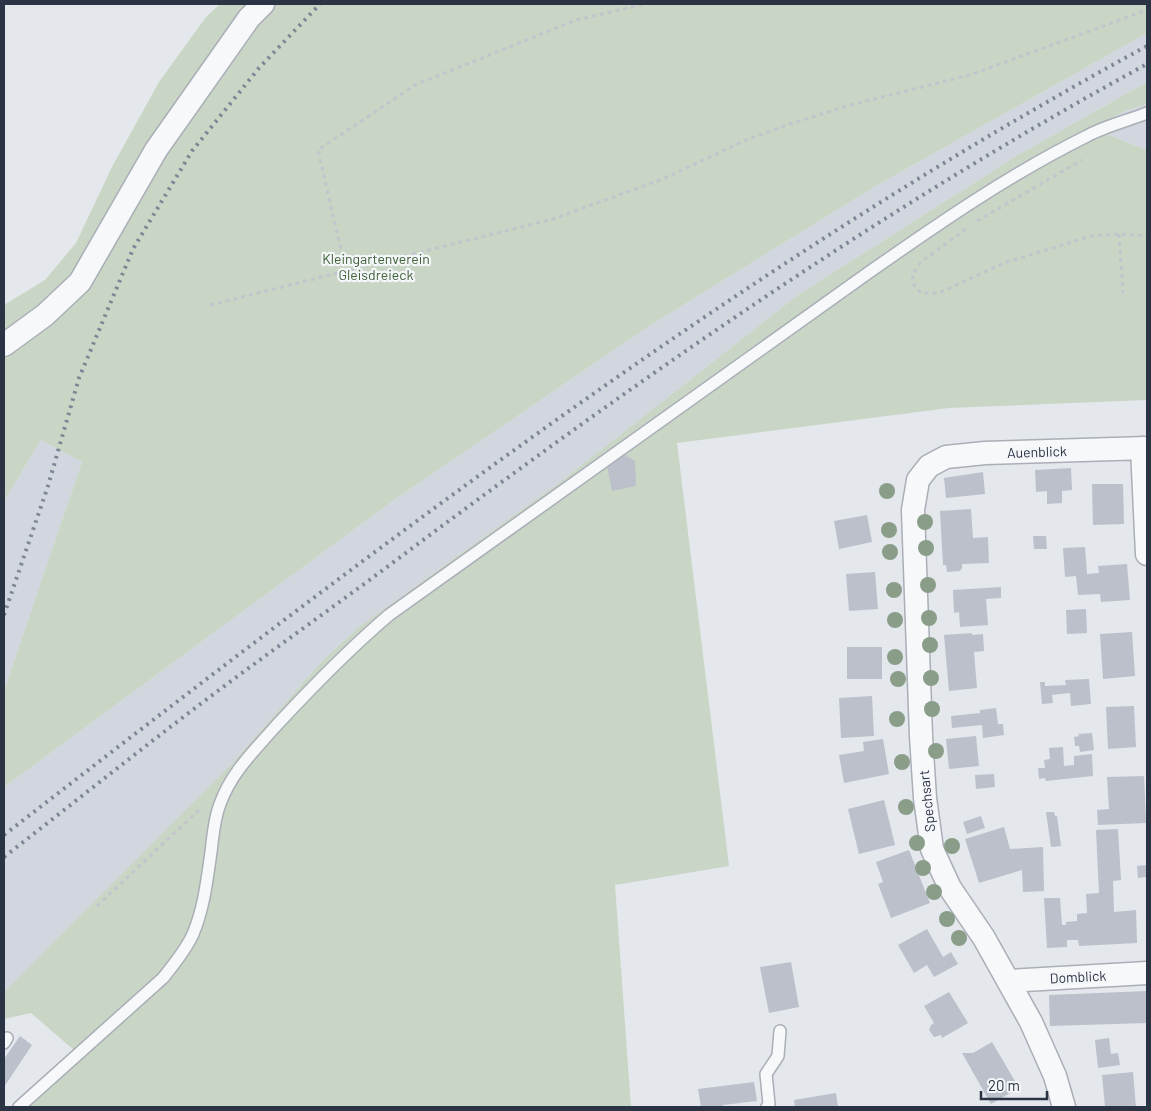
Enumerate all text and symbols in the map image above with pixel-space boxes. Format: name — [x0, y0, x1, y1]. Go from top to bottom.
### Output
park label: Kleingartenverein Gleisdreieck — [322, 250, 430, 283]
street label: Auenblick — [1007, 442, 1067, 461]
street label: Spechsart — [915, 769, 938, 833]
street label: Domblick — [1049, 967, 1107, 986]
scale bar — [981, 1068, 1047, 1100]
text: 20 m — [988, 1076, 1020, 1094]

